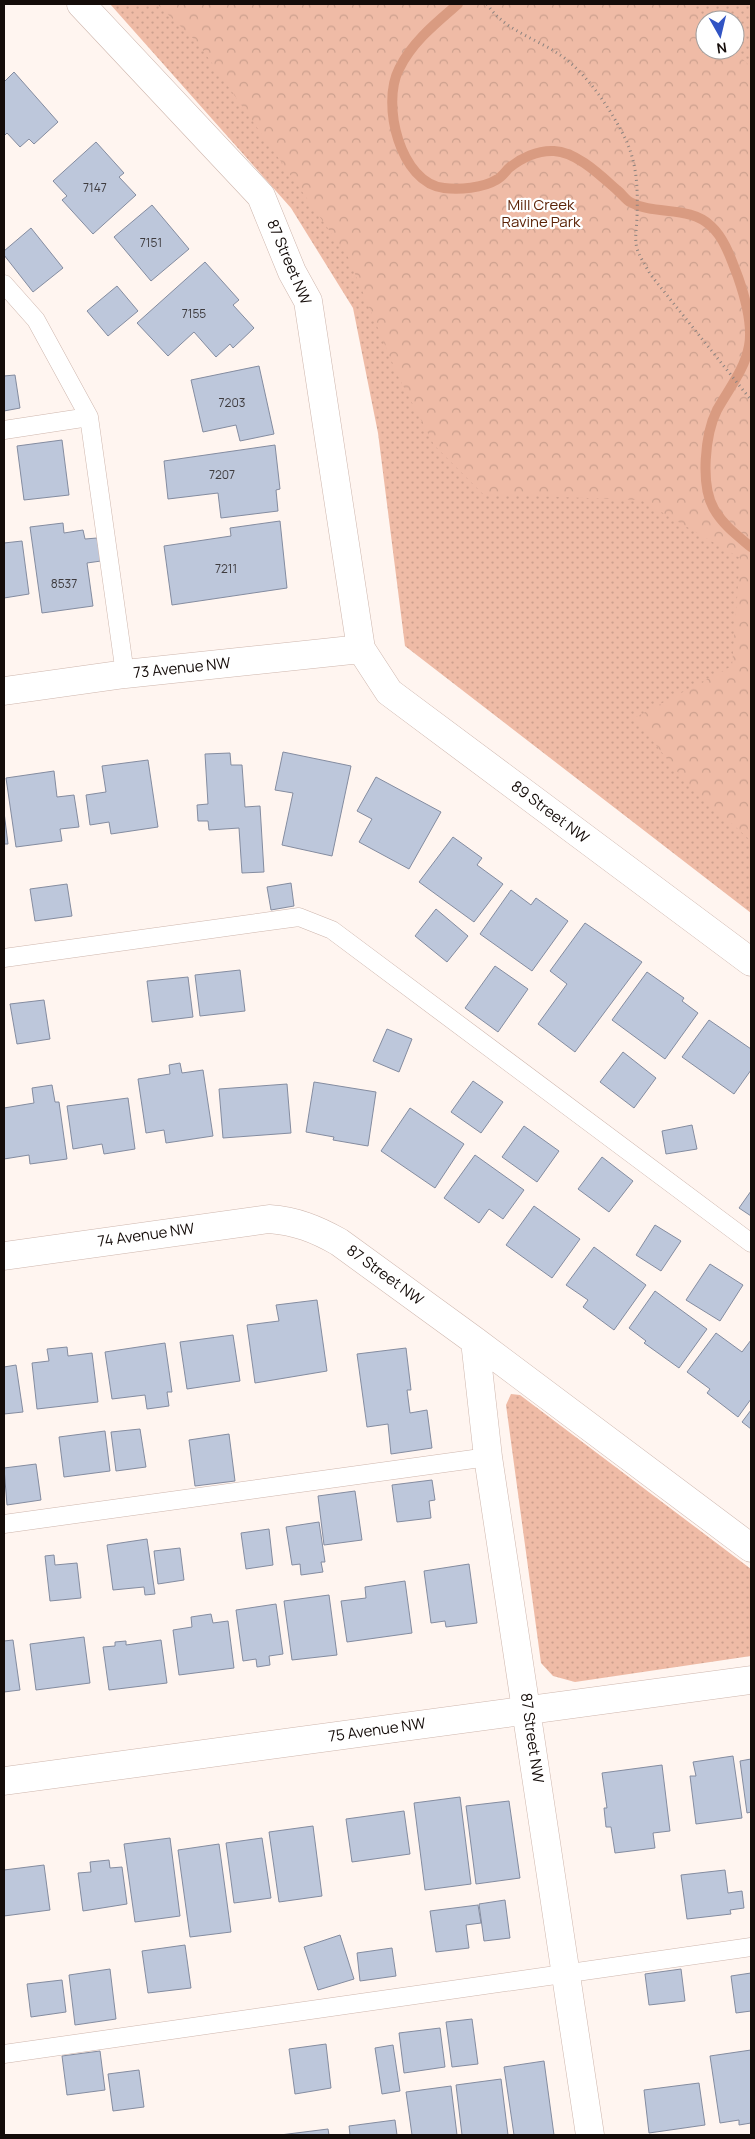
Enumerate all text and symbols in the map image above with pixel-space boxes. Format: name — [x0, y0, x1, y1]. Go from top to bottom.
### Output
north arrow — [695, 10, 745, 60]
text: N — [716, 38, 728, 58]
house number: 7147 — [83, 179, 107, 196]
park label: Mill Creek Ravine Park — [501, 194, 581, 232]
street label: 87 Street NW — [262, 216, 317, 308]
house number: 7151 — [140, 234, 162, 251]
house number: 7155 — [182, 305, 206, 322]
house number: 7203 — [219, 394, 245, 411]
house number: 7207 — [209, 466, 235, 483]
house number: 7211 — [215, 560, 237, 577]
house number: 8537 — [51, 575, 77, 592]
street label: 73 Avenue NW — [132, 652, 232, 683]
street label: 89 Street NW — [507, 775, 594, 848]
street label: 74 Avenue NW — [96, 1217, 196, 1252]
street label: 87 Street NW — [342, 1239, 428, 1310]
street label: 87 Street NW — [516, 1692, 549, 1784]
street label: 75 Avenue NW — [327, 1712, 427, 1747]

